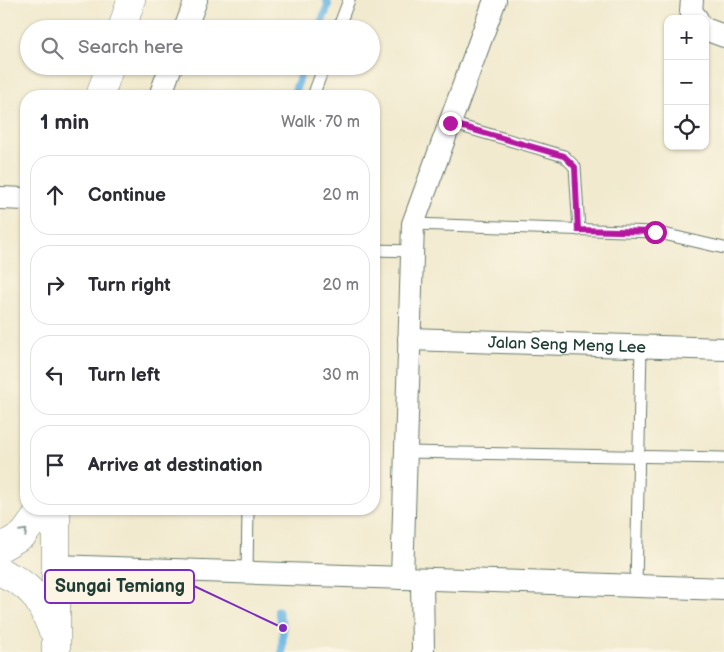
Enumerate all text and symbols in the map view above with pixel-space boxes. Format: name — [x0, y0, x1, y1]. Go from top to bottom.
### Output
map controls — [664, 15, 709, 150]
button: + — [664, 15, 709, 60]
search box — [20, 20, 380, 75]
icon: search — [38, 34, 66, 62]
text: Search here — [78, 36, 183, 59]
button: − — [664, 60, 709, 105]
button: locate — [664, 105, 709, 150]
text: 1 min — [40, 110, 89, 135]
route end — [439, 112, 462, 135]
text: Walk · 70 m — [281, 113, 360, 132]
icon: ahead — [41, 181, 69, 209]
text: Continue — [88, 184, 166, 207]
text: 20 m — [323, 186, 359, 205]
route start — [644, 221, 667, 244]
icon: right — [41, 271, 69, 299]
text: Turn right — [88, 274, 171, 297]
text: 20 m — [323, 276, 359, 295]
street label: Jalan Seng Meng Lee — [488, 334, 647, 358]
icon: left — [41, 361, 69, 389]
text: Turn left — [88, 364, 160, 387]
text: 30 m — [322, 366, 359, 385]
icon: arrive — [41, 451, 69, 479]
text: Arrive at destination — [88, 454, 263, 477]
one-way arrow — [18, 529, 27, 538]
callout: Sungai Temiang — [45, 570, 194, 603]
text: Sungai Temiang — [55, 576, 185, 597]

